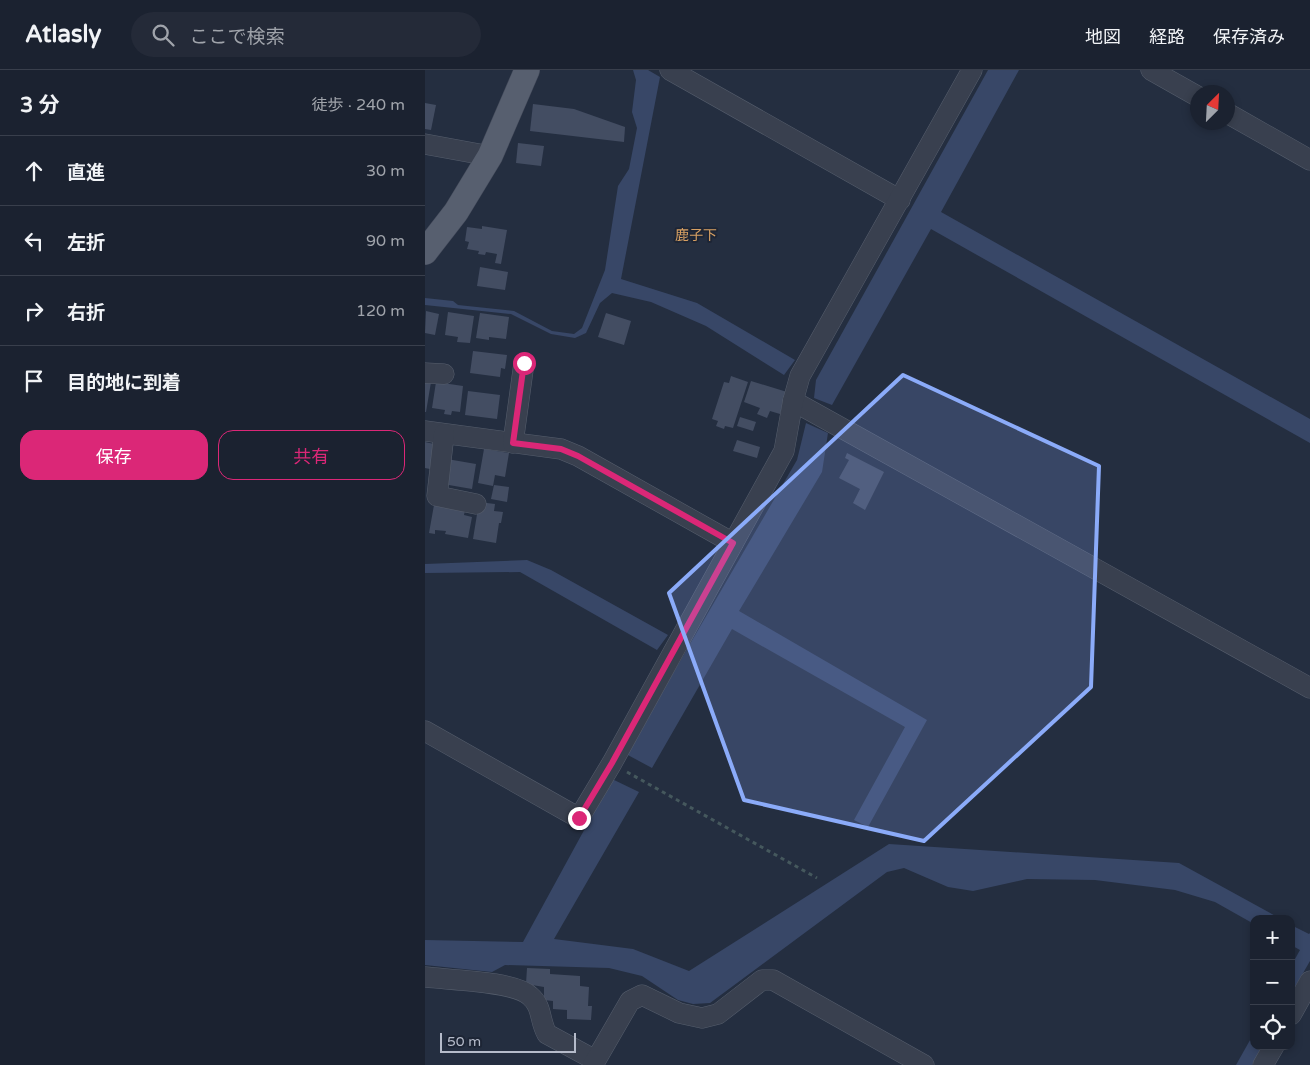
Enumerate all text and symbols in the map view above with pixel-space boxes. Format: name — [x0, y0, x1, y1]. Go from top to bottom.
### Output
search box — [131, 12, 481, 57]
text: Atlasly — [25, 20, 101, 49]
icon: search — [149, 21, 177, 49]
text: ここで検索 — [189, 26, 284, 48]
text: 地図 — [1085, 26, 1121, 48]
text: 経路 — [1149, 26, 1185, 48]
text: 保存済み — [1213, 26, 1285, 48]
north arrow — [1190, 85, 1235, 130]
text: 3 分 — [20, 93, 60, 118]
text: 徒歩 · 240 m — [312, 95, 405, 115]
icon: ahead — [20, 157, 48, 185]
text: 30 m — [366, 161, 405, 181]
text: 直進 — [67, 162, 105, 184]
icon: left — [20, 227, 48, 255]
district label: 鹿子下 — [675, 227, 717, 244]
text: 90 m — [366, 231, 405, 251]
text: 左折 — [67, 232, 105, 254]
icon: right — [20, 297, 48, 325]
text: 120 m — [356, 301, 405, 321]
text: 右折 — [67, 302, 105, 324]
route start — [513, 352, 536, 375]
icon: arrive — [20, 367, 48, 395]
text: 目的地に到着 — [67, 372, 181, 394]
button: 保存 — [20, 430, 208, 480]
button: 共有 — [218, 430, 405, 480]
route end — [568, 807, 591, 830]
map controls — [1250, 915, 1295, 1050]
button: + — [1250, 915, 1295, 960]
button: − — [1250, 960, 1295, 1005]
button: locate — [1250, 1005, 1295, 1050]
scale bar — [440, 1030, 576, 1053]
text: 50 m — [447, 1033, 481, 1050]

